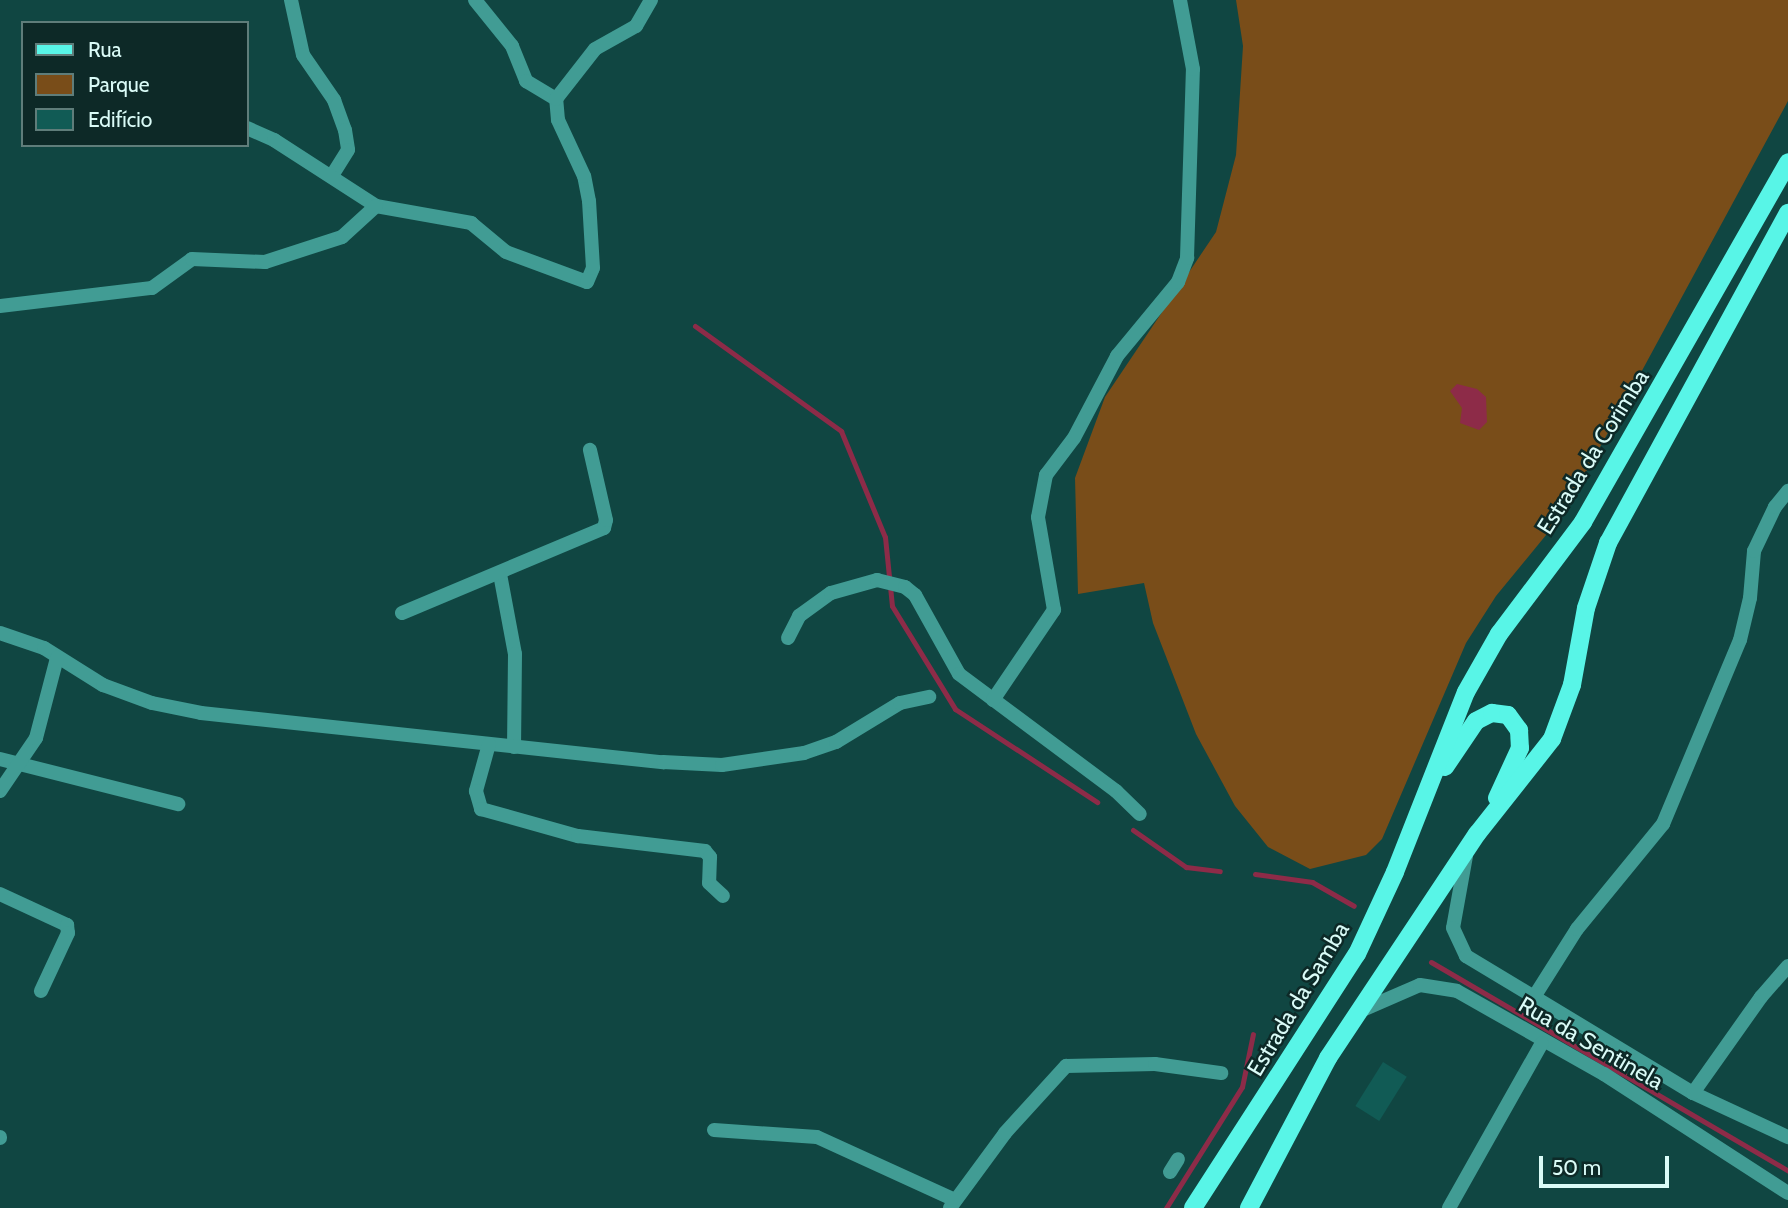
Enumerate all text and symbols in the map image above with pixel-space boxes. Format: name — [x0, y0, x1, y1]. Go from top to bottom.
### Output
legend — [21, 21, 248, 147]
text: Rua — [88, 37, 122, 62]
text: Parque — [88, 72, 150, 97]
text: Edifício — [88, 107, 152, 132]
street label: Estrada da Corimba — [1531, 365, 1655, 539]
street label: Estrada da Samba — [1241, 917, 1355, 1081]
street label: Rua da Sentinela — [1514, 990, 1668, 1096]
scale bar — [1543, 1142, 1672, 1186]
text: 50 m — [1552, 1155, 1601, 1180]

